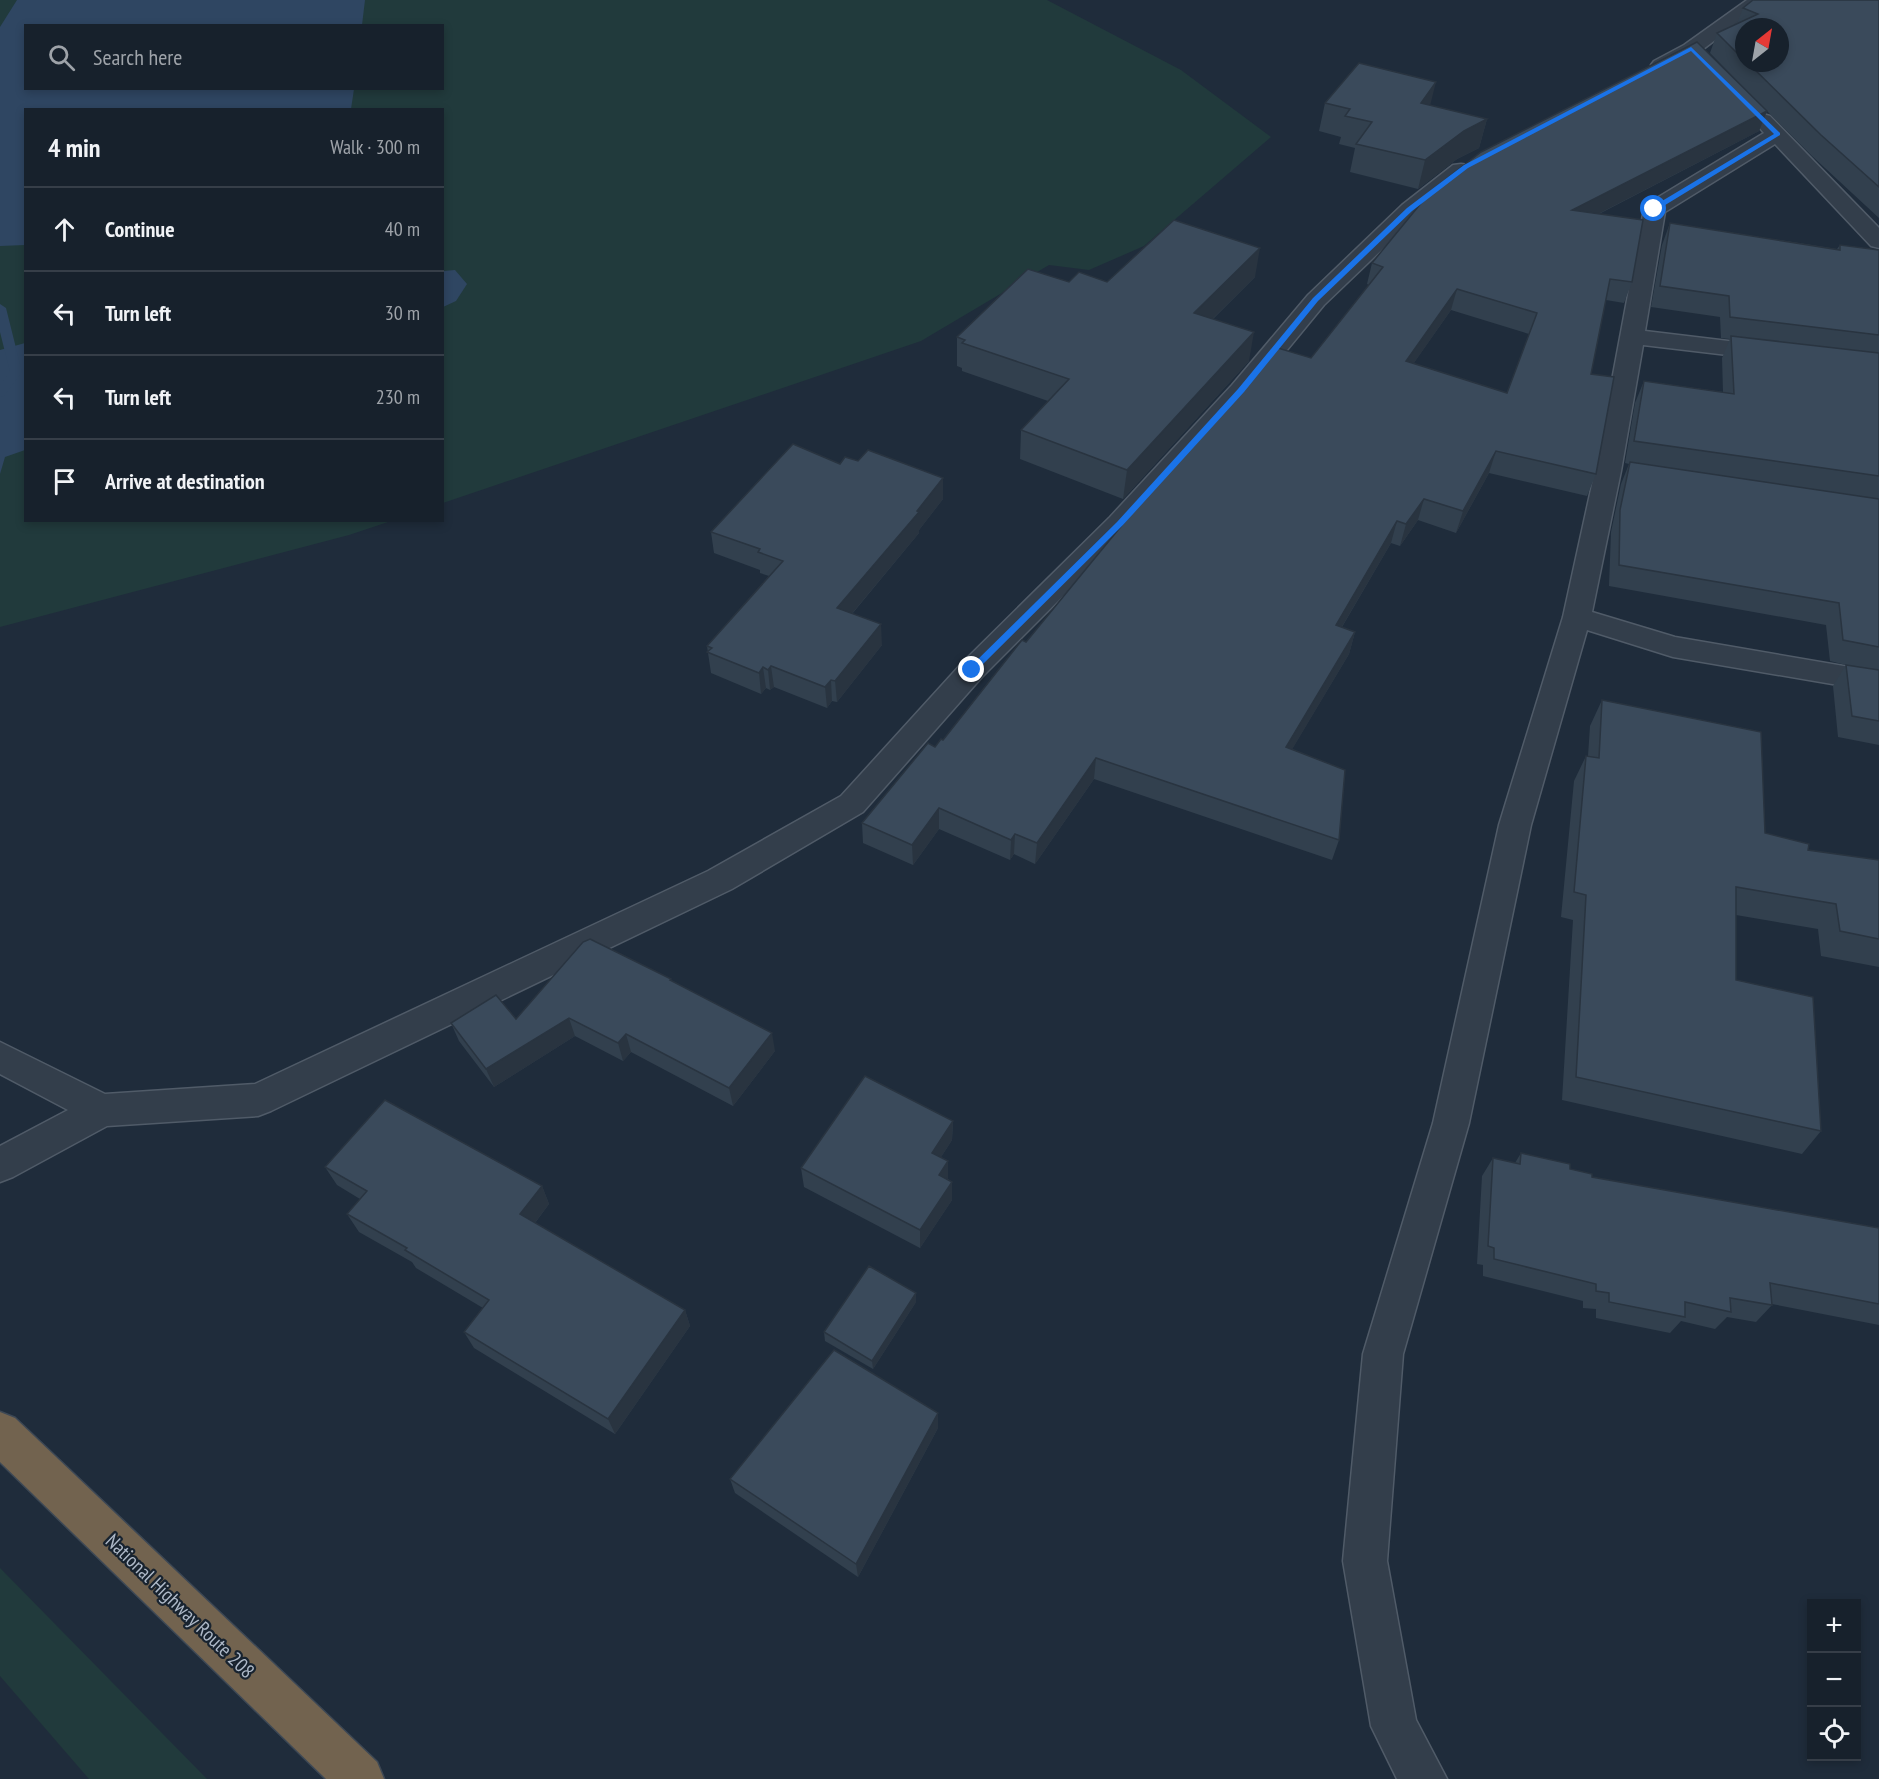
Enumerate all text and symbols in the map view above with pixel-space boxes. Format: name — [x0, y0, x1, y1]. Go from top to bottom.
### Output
north arrow — [1735, 18, 1789, 72]
search box — [24, 24, 444, 90]
icon: search — [45, 41, 78, 74]
text: Search here — [93, 43, 182, 71]
text: 4 min — [48, 131, 101, 164]
text: Walk · 300 m — [330, 134, 420, 160]
route start — [1640, 195, 1666, 221]
icon: ahead — [48, 213, 81, 246]
text: Continue — [105, 215, 175, 243]
text: 40 m — [385, 216, 420, 242]
icon: left — [48, 297, 81, 330]
text: Turn left — [105, 299, 171, 327]
text: 30 m — [385, 300, 420, 326]
icon: left — [48, 381, 81, 414]
text: Turn left — [105, 383, 171, 411]
text: 230 m — [376, 384, 420, 410]
icon: arrive — [48, 465, 81, 498]
text: Arrive at destination — [105, 467, 265, 495]
route end — [958, 656, 984, 682]
street label: National Highway Route 208 — [100, 1528, 260, 1684]
map controls — [1807, 1599, 1861, 1761]
button: + — [1807, 1599, 1861, 1653]
button: − — [1807, 1653, 1861, 1707]
button: locate — [1807, 1707, 1861, 1761]

